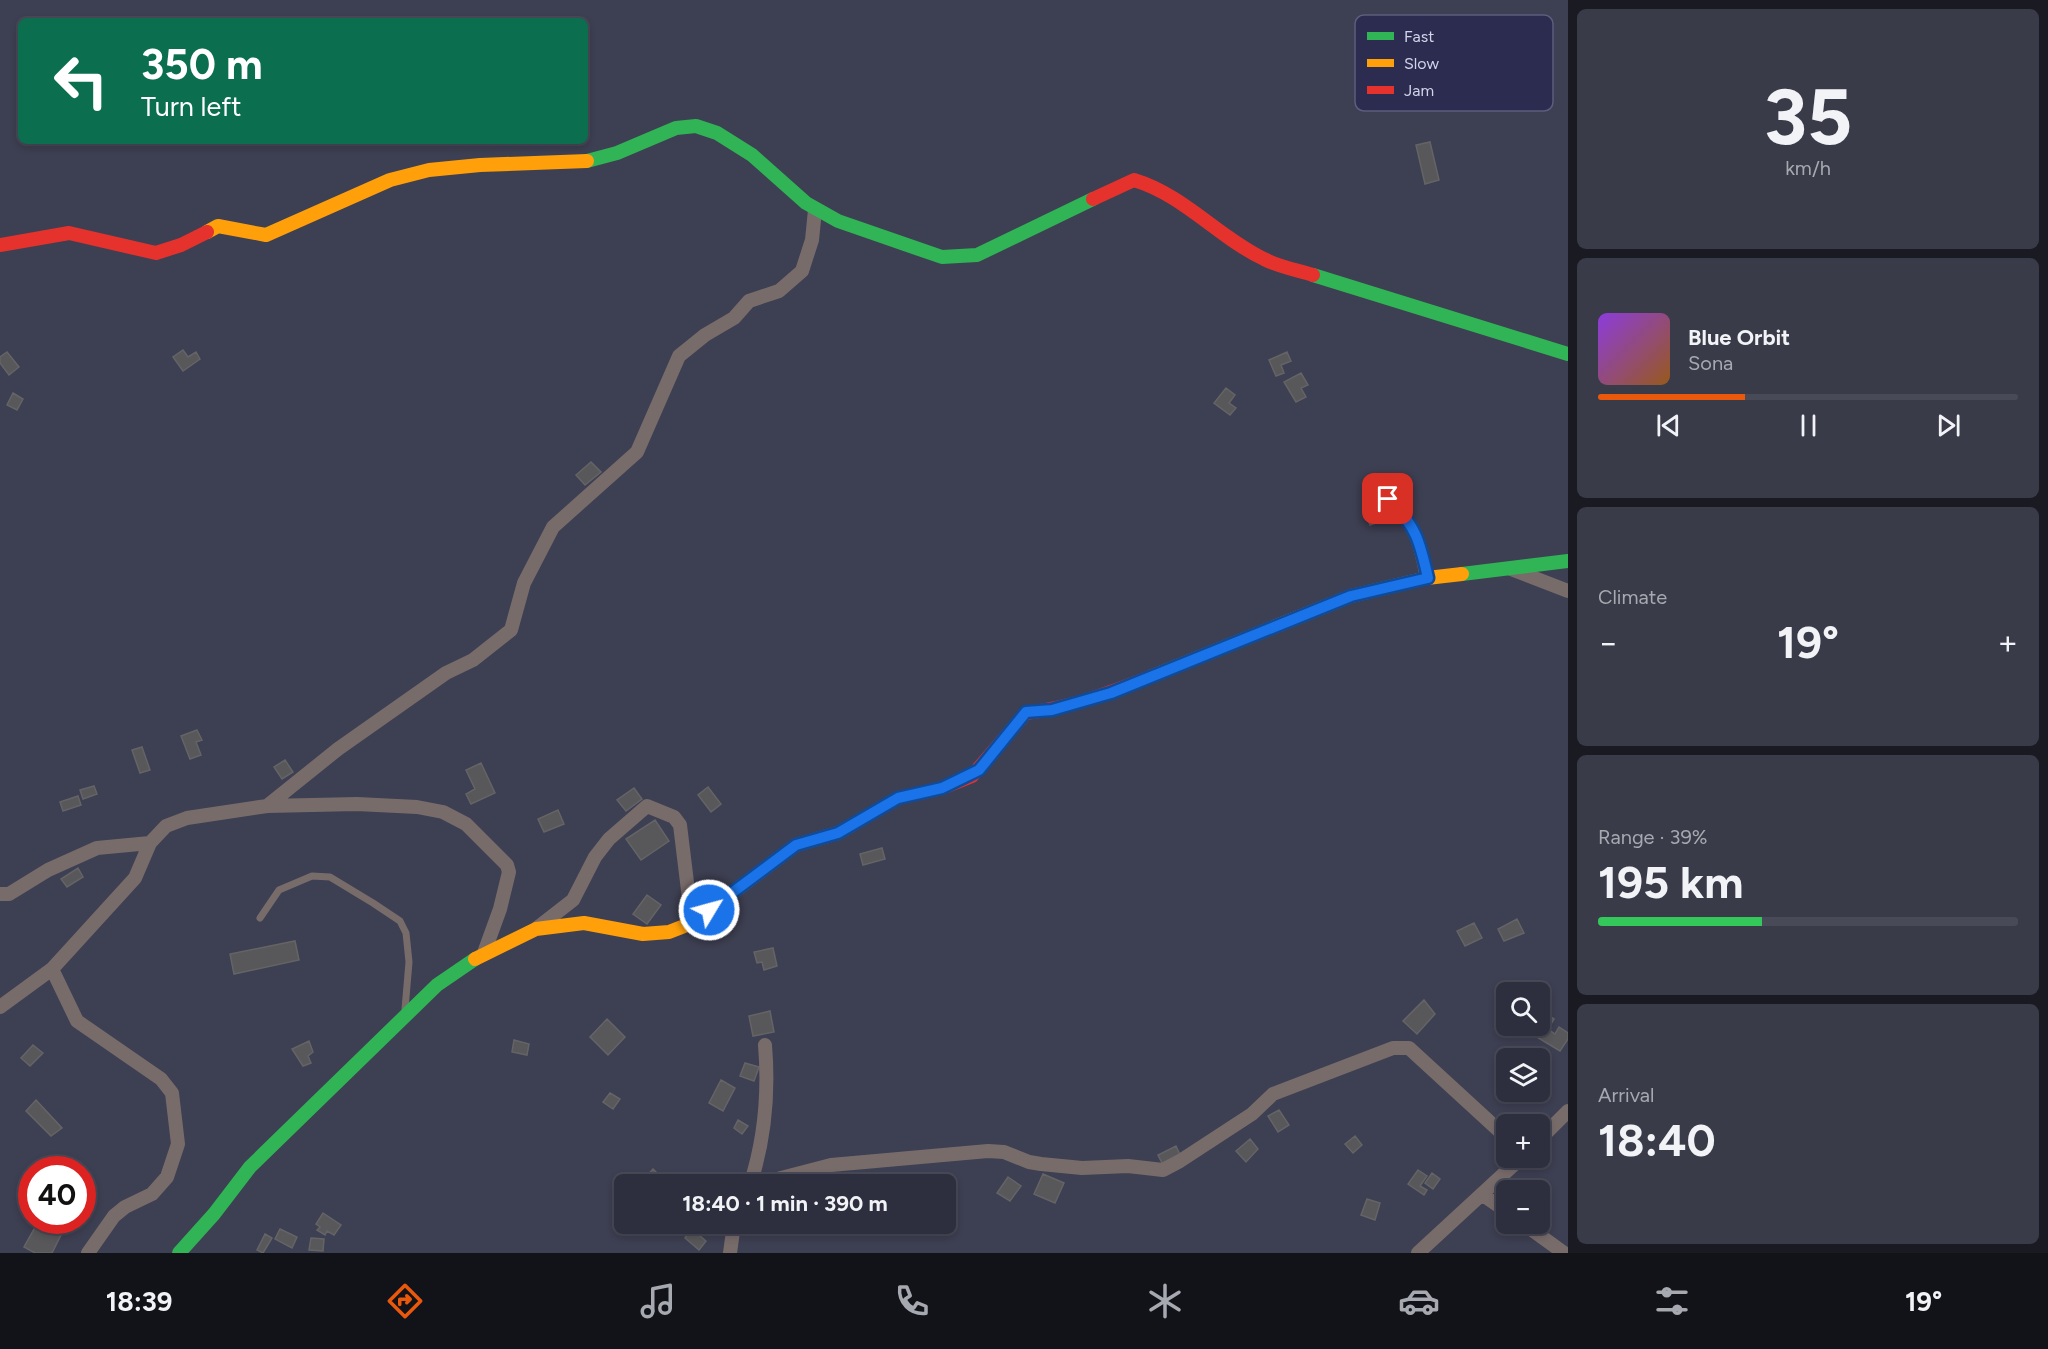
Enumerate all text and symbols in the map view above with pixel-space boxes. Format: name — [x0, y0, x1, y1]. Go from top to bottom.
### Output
legend — [1355, 15, 1553, 111]
text: Fast — [1404, 27, 1434, 46]
text: 350 m — [141, 39, 263, 90]
icon: left — [42, 42, 120, 120]
text: Slow — [1404, 54, 1439, 73]
text: 35 — [1764, 70, 1852, 164]
text: Jam — [1404, 81, 1434, 100]
text: Turn left — [141, 90, 241, 123]
text: km/h — [1785, 156, 1831, 180]
text: Blue Orbit — [1688, 324, 1790, 351]
text: Sona — [1688, 351, 1733, 375]
icon: previous — [1652, 409, 1685, 442]
icon: pause — [1792, 409, 1825, 442]
icon: next — [1932, 409, 1965, 442]
pin — [1362, 473, 1413, 524]
icon: arrive — [1371, 482, 1404, 515]
text: Climate — [1598, 585, 1667, 609]
text: 19° — [1777, 615, 1839, 669]
text: − — [1598, 623, 1619, 662]
text: + — [1997, 623, 2018, 662]
text: Range · 39% — [1598, 825, 1707, 849]
text: 195 km — [1598, 855, 1743, 909]
position arrow — [677, 878, 741, 942]
map controls — [1496, 982, 1550, 1234]
button: search — [1496, 982, 1550, 1036]
button: layers — [1496, 1048, 1550, 1102]
text: Arrival — [1598, 1083, 1654, 1107]
text: 18:40 — [1598, 1113, 1716, 1167]
button: + — [1496, 1114, 1550, 1168]
speed limit sign: 40 — [18, 1156, 96, 1234]
button: − — [1496, 1180, 1550, 1234]
text: 18:40 · 1 min · 390 m — [682, 1190, 888, 1217]
icon: directions — [384, 1280, 426, 1322]
icon: music — [637, 1280, 679, 1322]
icon: phone — [891, 1280, 933, 1322]
icon: climate — [1144, 1280, 1186, 1322]
icon: car — [1398, 1280, 1440, 1322]
icon: filters — [1651, 1280, 1693, 1322]
text: 18:39 — [106, 1285, 172, 1318]
text: 19° — [1905, 1285, 1942, 1318]

